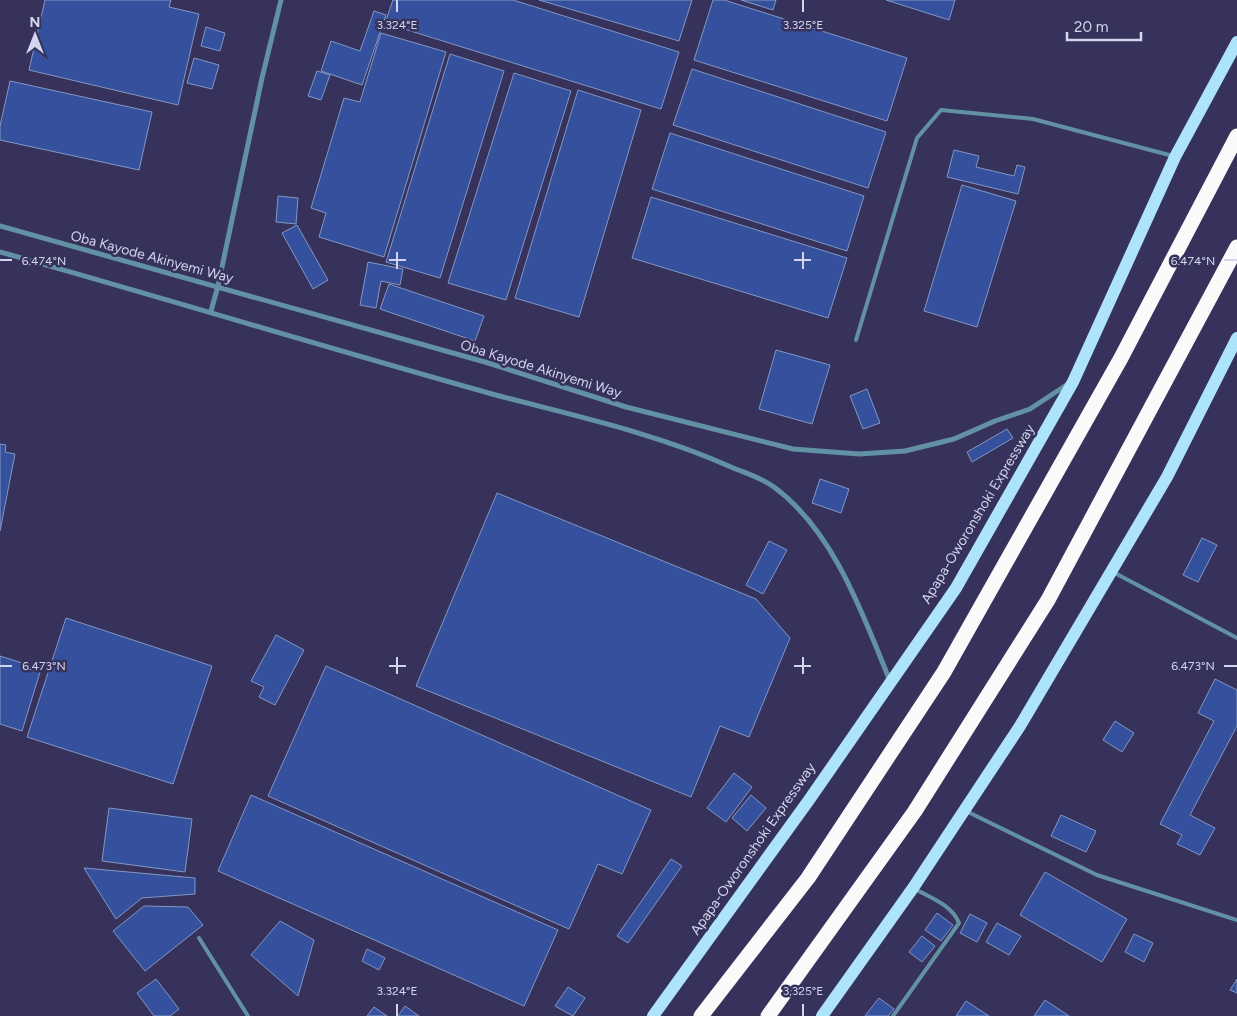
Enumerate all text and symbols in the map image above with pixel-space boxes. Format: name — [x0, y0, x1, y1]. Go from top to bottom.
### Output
north arrow — [10, 10, 60, 60]
scale bar — [1067, 10, 1141, 42]
text: N — [30, 14, 40, 31]
text: 3.324°E — [376, 18, 418, 32]
text: 3.325°E — [783, 18, 823, 32]
text: 20 m — [1074, 18, 1108, 36]
street label: Oba Kayode Akinyemi Way — [69, 227, 236, 287]
text: 6.474°N — [22, 254, 66, 268]
text: 6.474°N — [1171, 254, 1215, 268]
street label: Oba Kayode Akinyemi Way — [458, 336, 624, 402]
street label: Apapa-Oworonshoki Expressway — [918, 421, 1039, 607]
text: 6.473°N — [22, 659, 66, 673]
text: 6.473°N — [1171, 659, 1215, 673]
street label: Apapa-Oworonshoki Expressway — [687, 759, 820, 938]
text: 3.324°E — [376, 984, 418, 998]
text: 3.325°E — [783, 984, 823, 998]

